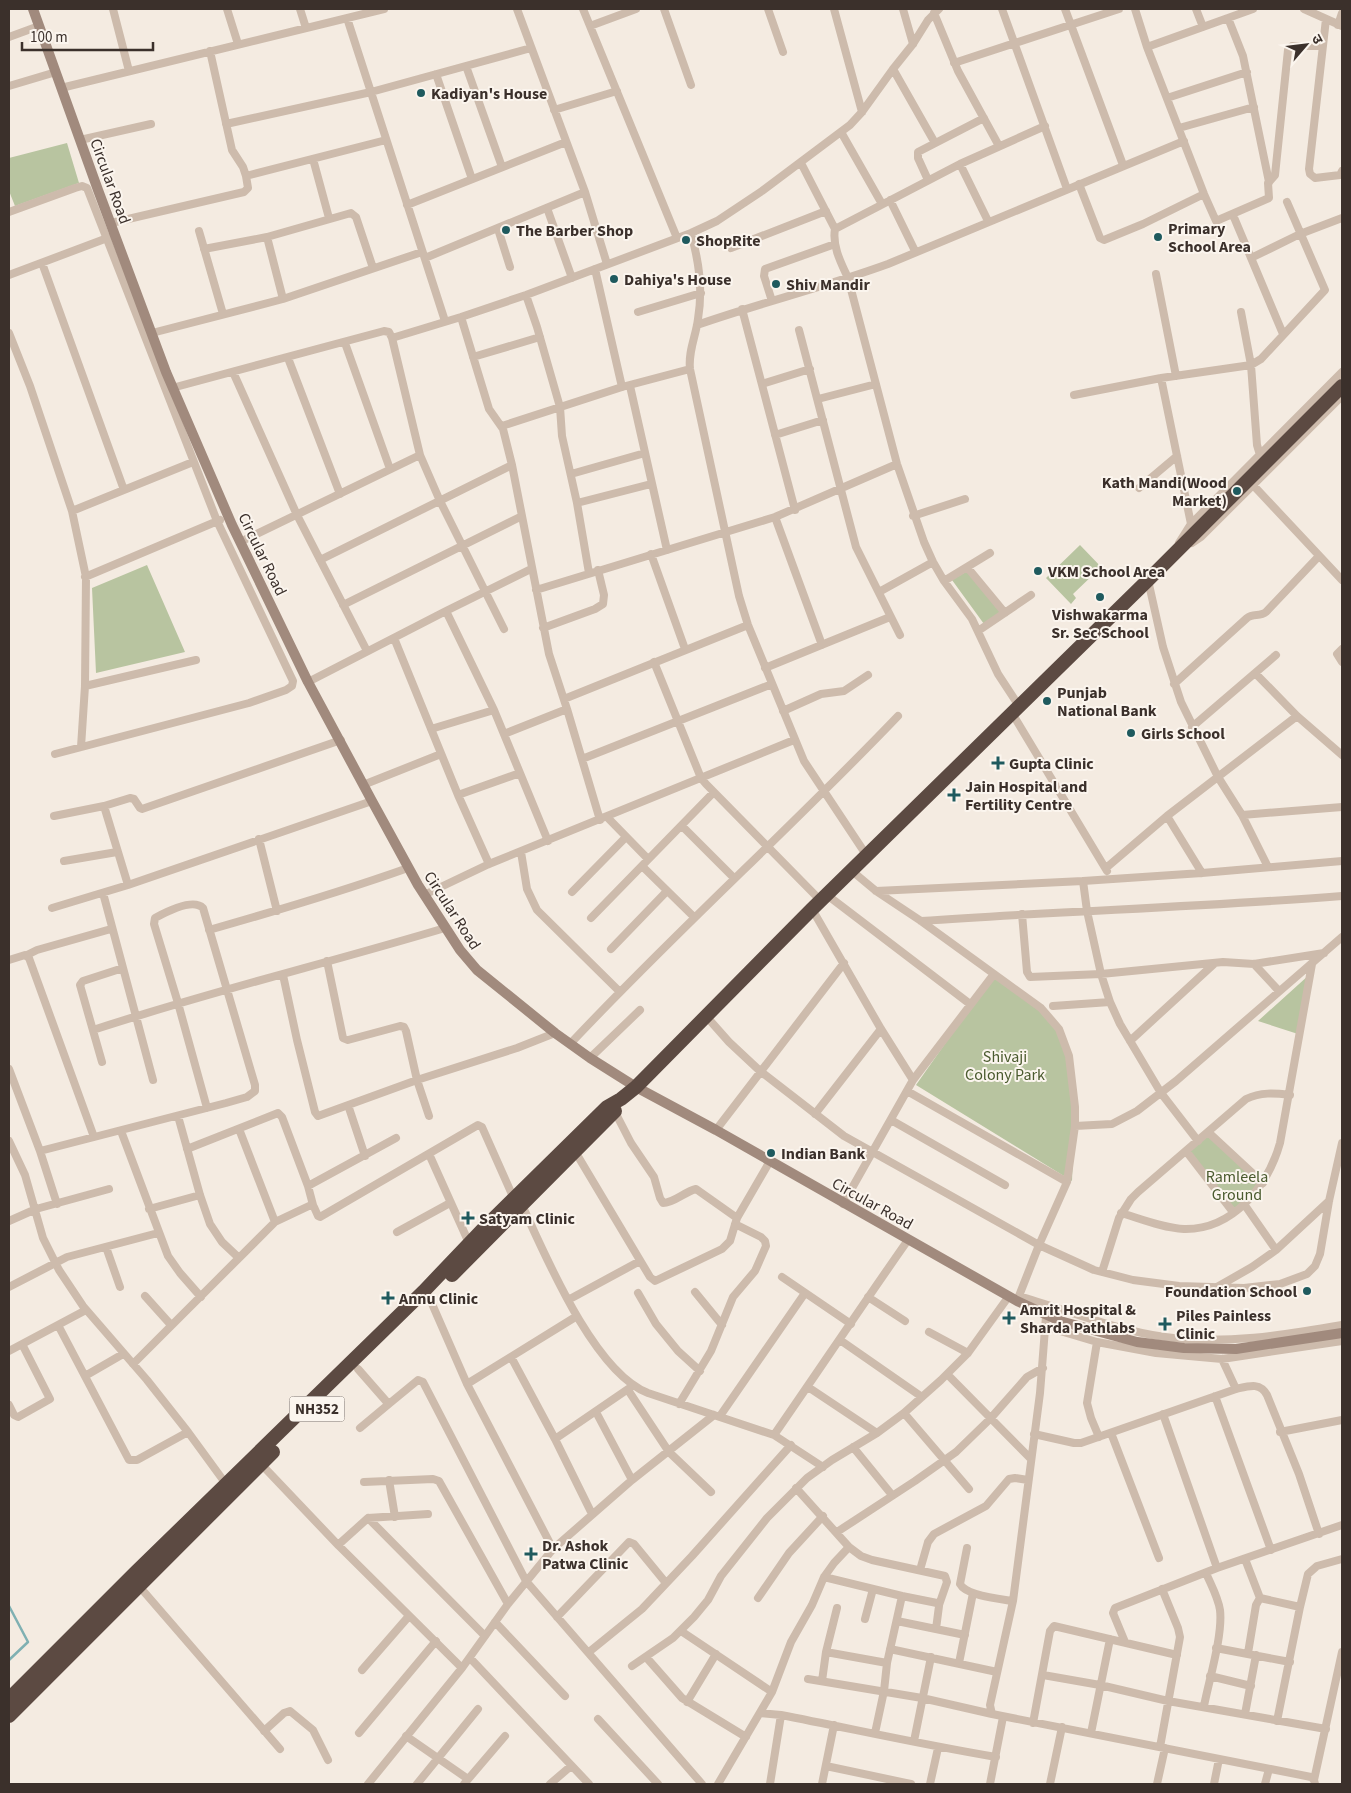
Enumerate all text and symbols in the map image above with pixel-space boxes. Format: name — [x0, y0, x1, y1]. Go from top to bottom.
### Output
scale bar — [22, 20, 154, 52]
north arrow — [1281, 20, 1331, 70]
text: 100 m — [30, 27, 68, 48]
text: उ — [1306, 31, 1328, 48]
place label: Kadiyan's House — [431, 83, 547, 105]
marker: Kadiyan's House — [415, 87, 427, 99]
street label: Circular Road — [84, 135, 136, 227]
place label: Primary School Area — [1168, 218, 1251, 258]
place label: The Barber Shop — [516, 220, 633, 242]
marker: The Barber Shop — [500, 224, 512, 236]
place label: ShopRite — [696, 230, 760, 252]
marker: Primary School Area — [1152, 231, 1164, 243]
marker: ShopRite — [680, 234, 692, 246]
place label: Dahiya's House — [624, 269, 732, 291]
marker: Dahiya's House — [608, 273, 620, 285]
place label: Shiv Mandir — [786, 274, 870, 296]
marker: Shiv Mandir — [770, 278, 782, 290]
place label: Kath Mandi(Wood Market) — [1102, 472, 1227, 512]
marker: Kath Mandi(Wood Market) — [1231, 485, 1243, 497]
street label: Circular Road — [233, 509, 292, 600]
place label: VKM School Area — [1047, 561, 1165, 583]
marker: VKM School Area — [1032, 565, 1044, 577]
marker: Vishwakarma Sr. Sec School — [1094, 591, 1106, 603]
place label: Vishwakarma Sr. Sec School — [1051, 604, 1149, 644]
place label: Punjab National Bank — [1057, 682, 1157, 722]
marker: Punjab National Bank — [1041, 695, 1053, 707]
place label: Girls School — [1141, 723, 1225, 745]
marker: Girls School — [1125, 727, 1137, 739]
place label: Gupta Clinic — [1009, 753, 1094, 775]
marker: Gupta Clinic — [991, 756, 1005, 770]
place label: Jain Hospital and Fertility Centre — [965, 776, 1087, 816]
marker: Jain Hospital and Fertility Centre — [947, 788, 961, 802]
street label: Circular Road — [419, 867, 486, 954]
park label: Shivaji Colony Park — [965, 1046, 1045, 1086]
place label: Indian Bank — [781, 1143, 866, 1165]
marker: Indian Bank — [765, 1147, 777, 1159]
park label: Ramleela Ground — [1206, 1166, 1268, 1206]
street label: Circular Road — [828, 1173, 917, 1235]
place label: Satyam Clinic — [479, 1208, 575, 1230]
marker: Satyam Clinic — [461, 1211, 475, 1225]
place label: Foundation School — [1165, 1281, 1297, 1303]
marker: Foundation School — [1301, 1285, 1313, 1297]
place label: Annu Clinic — [398, 1288, 479, 1310]
marker: Annu Clinic — [381, 1291, 395, 1305]
place label: Amrit Hospital & Sharda Pathlabs — [1019, 1299, 1136, 1339]
place label: Piles Painless Clinic — [1176, 1305, 1271, 1345]
marker: Amrit Hospital & Sharda Pathlabs — [1002, 1311, 1016, 1325]
marker: Piles Painless Clinic — [1158, 1317, 1172, 1331]
road number: NH352 — [290, 1396, 344, 1422]
place label: Dr. Ashok Patwa Clinic — [542, 1535, 629, 1575]
marker: Dr. Ashok Patwa Clinic — [524, 1547, 538, 1561]

